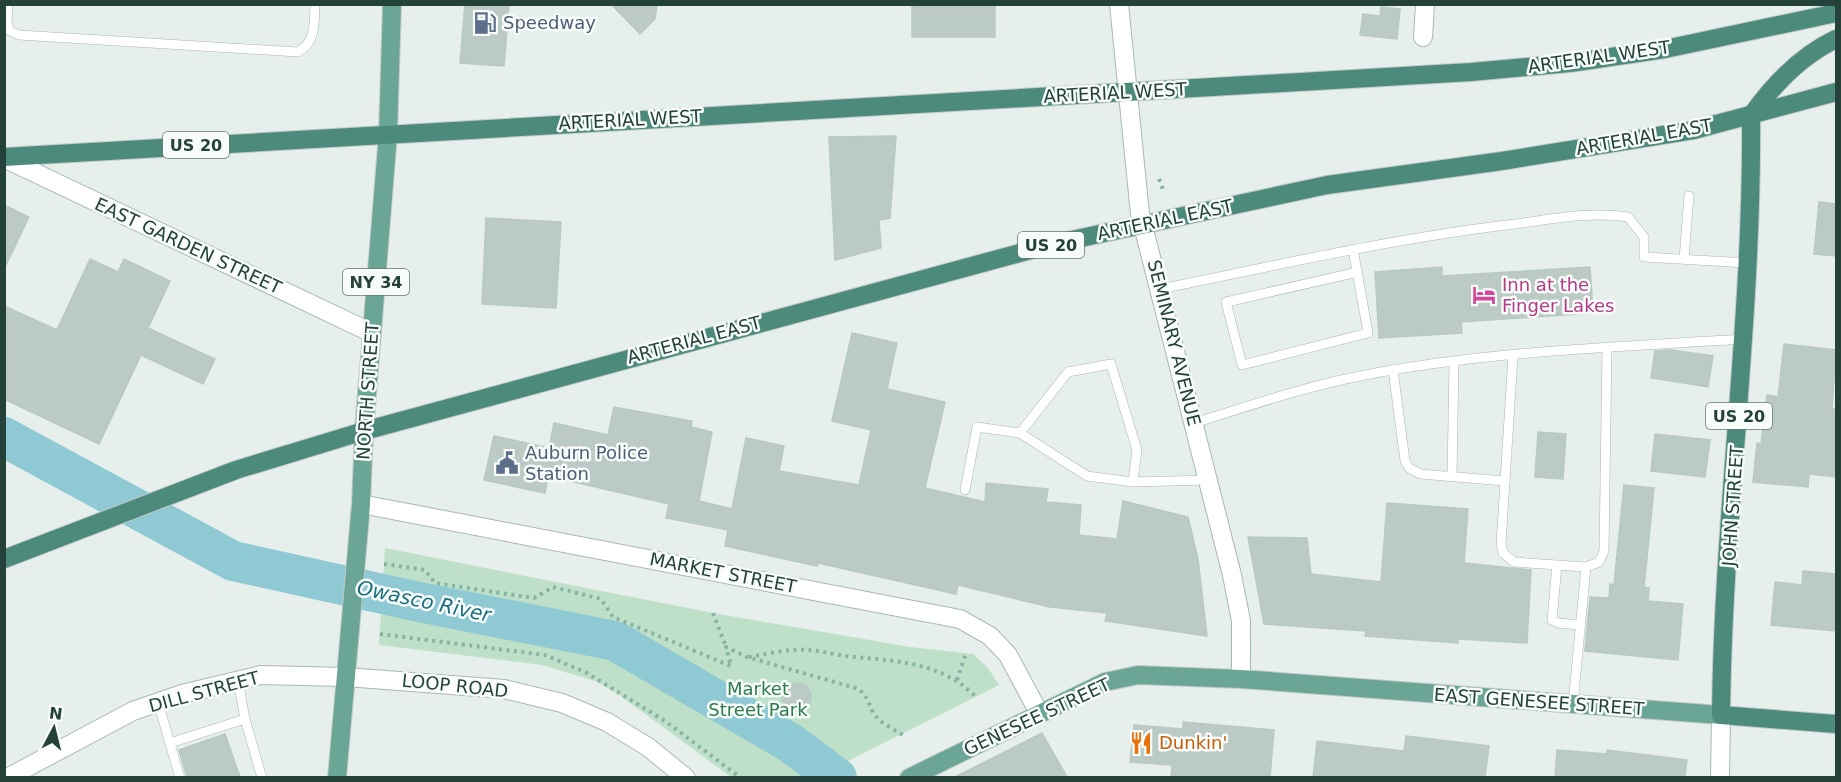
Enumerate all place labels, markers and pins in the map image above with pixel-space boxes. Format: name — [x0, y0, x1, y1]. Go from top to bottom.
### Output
fuel station icon: Speedway — [472, 10, 498, 36]
place label: Speedway — [503, 12, 596, 33]
place label: Inn at the Finger Lakes — [1502, 274, 1614, 316]
hotel icon: Inn at the Finger Lakes — [1471, 282, 1497, 308]
place label: Auburn Police Station — [525, 442, 648, 484]
public building icon: Auburn Police Station — [494, 450, 520, 476]
restaurant icon: Dunkin' — [1128, 730, 1154, 756]
place label: Dunkin' — [1159, 732, 1227, 753]

